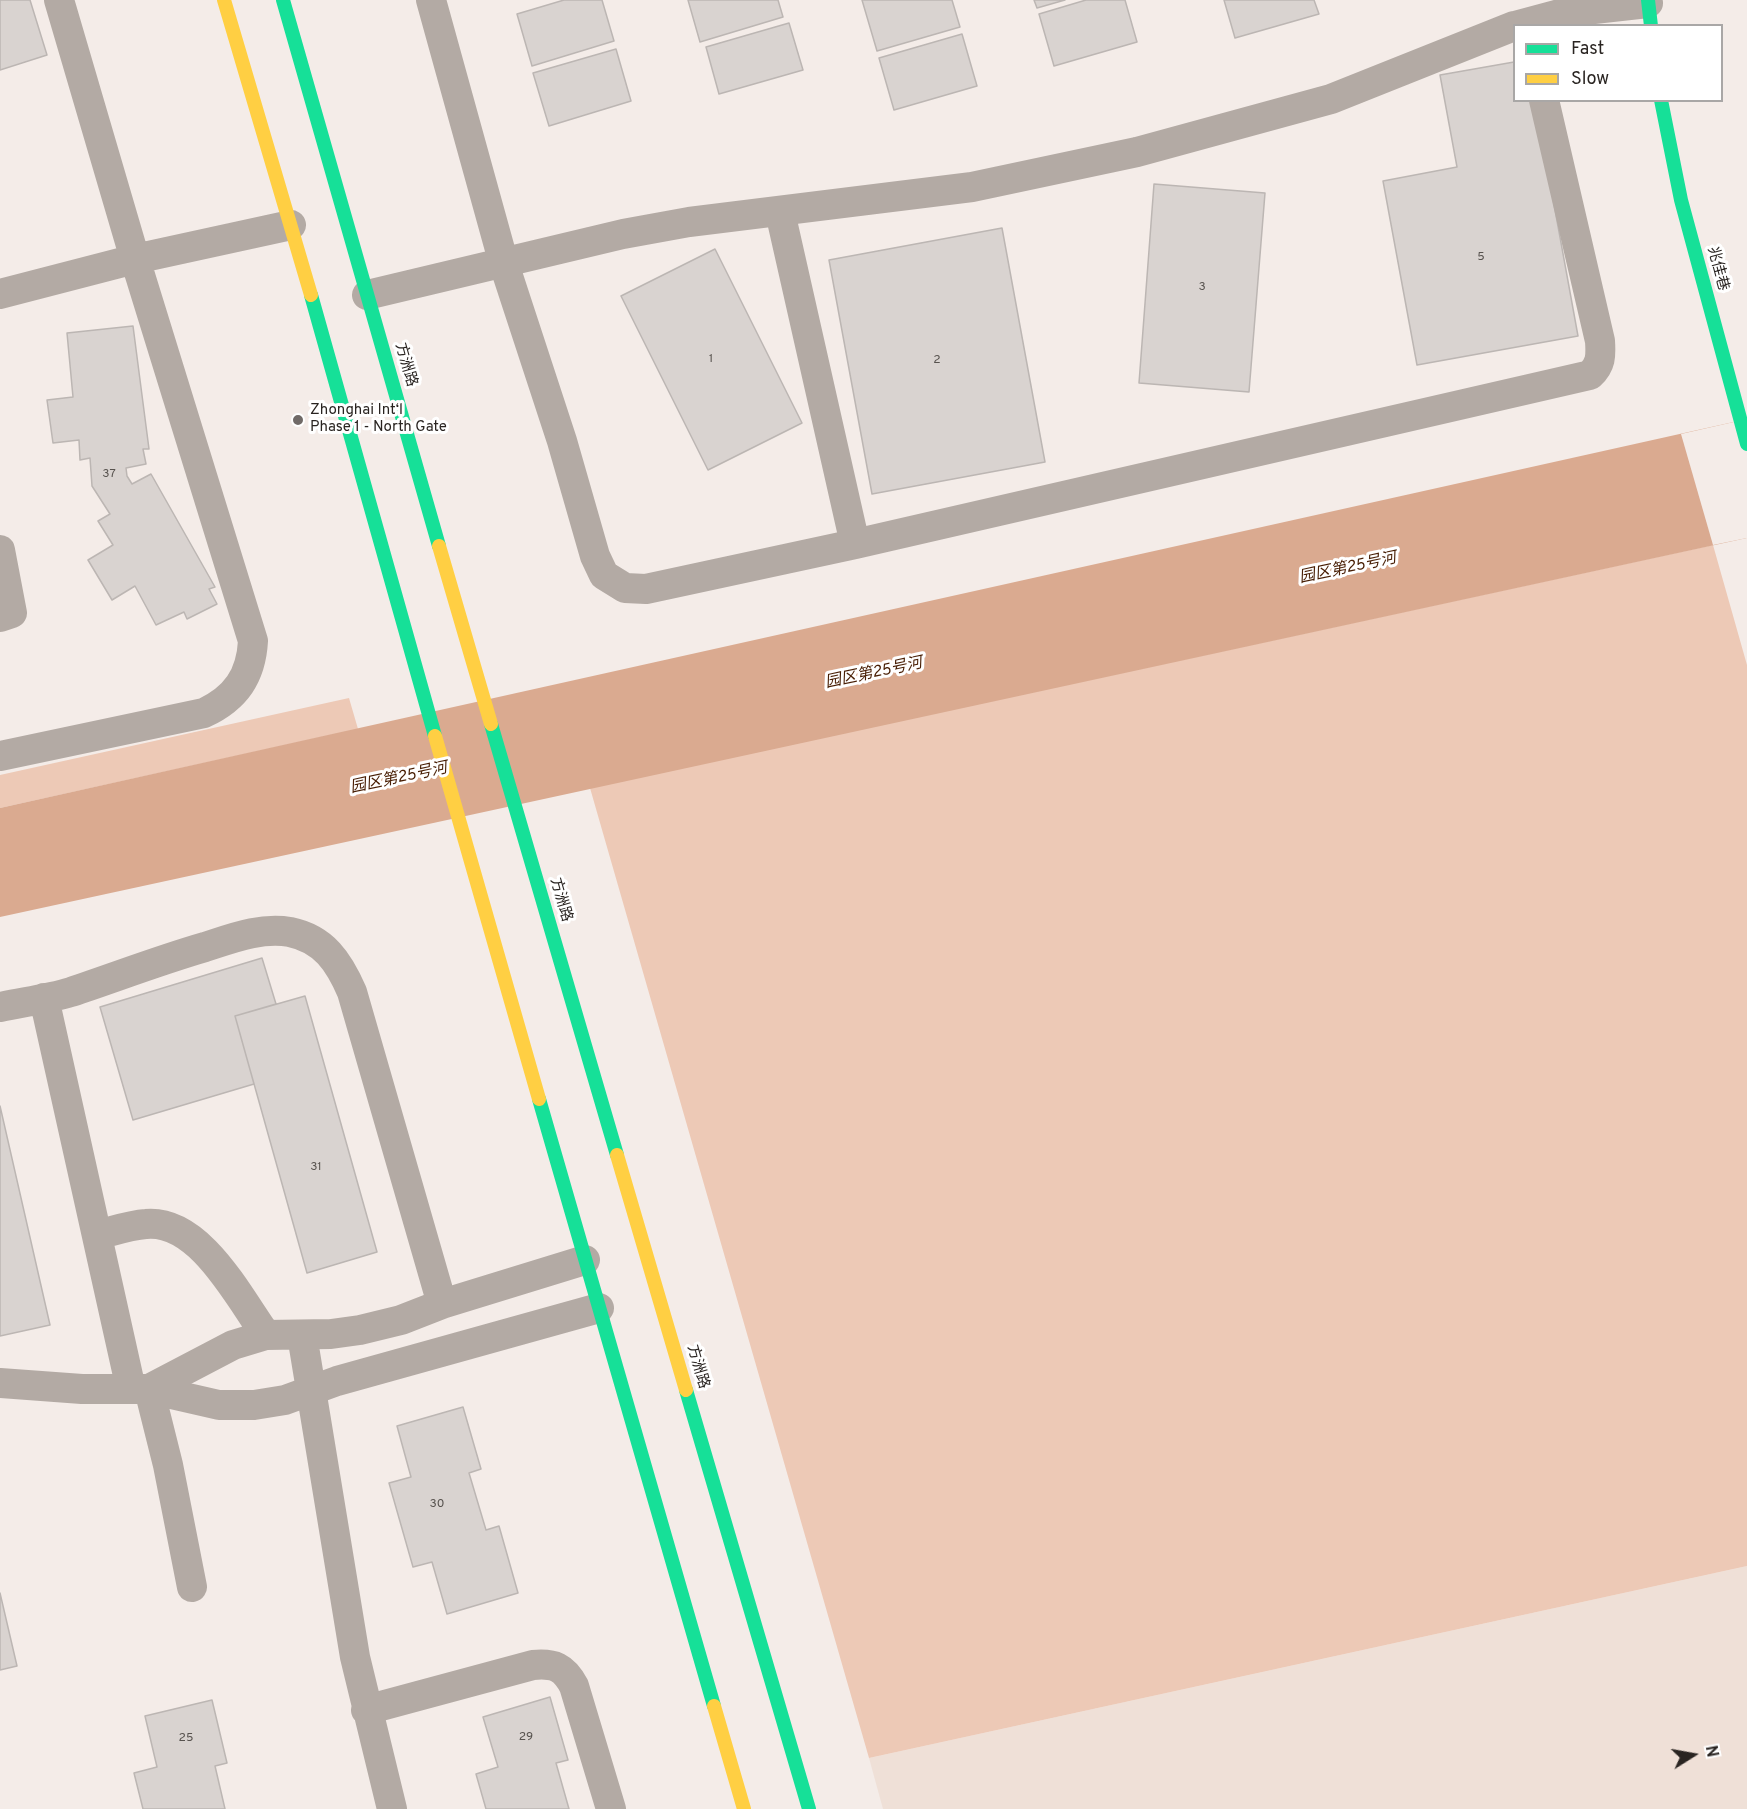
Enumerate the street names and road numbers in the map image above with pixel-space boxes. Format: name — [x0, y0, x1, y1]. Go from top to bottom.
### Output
street label: 兆佳巷 — [1702, 245, 1732, 293]
street label: 方洲路 — [390, 341, 420, 389]
street label: 方洲路 — [545, 876, 575, 924]
street label: 方洲路 — [682, 1343, 712, 1391]

